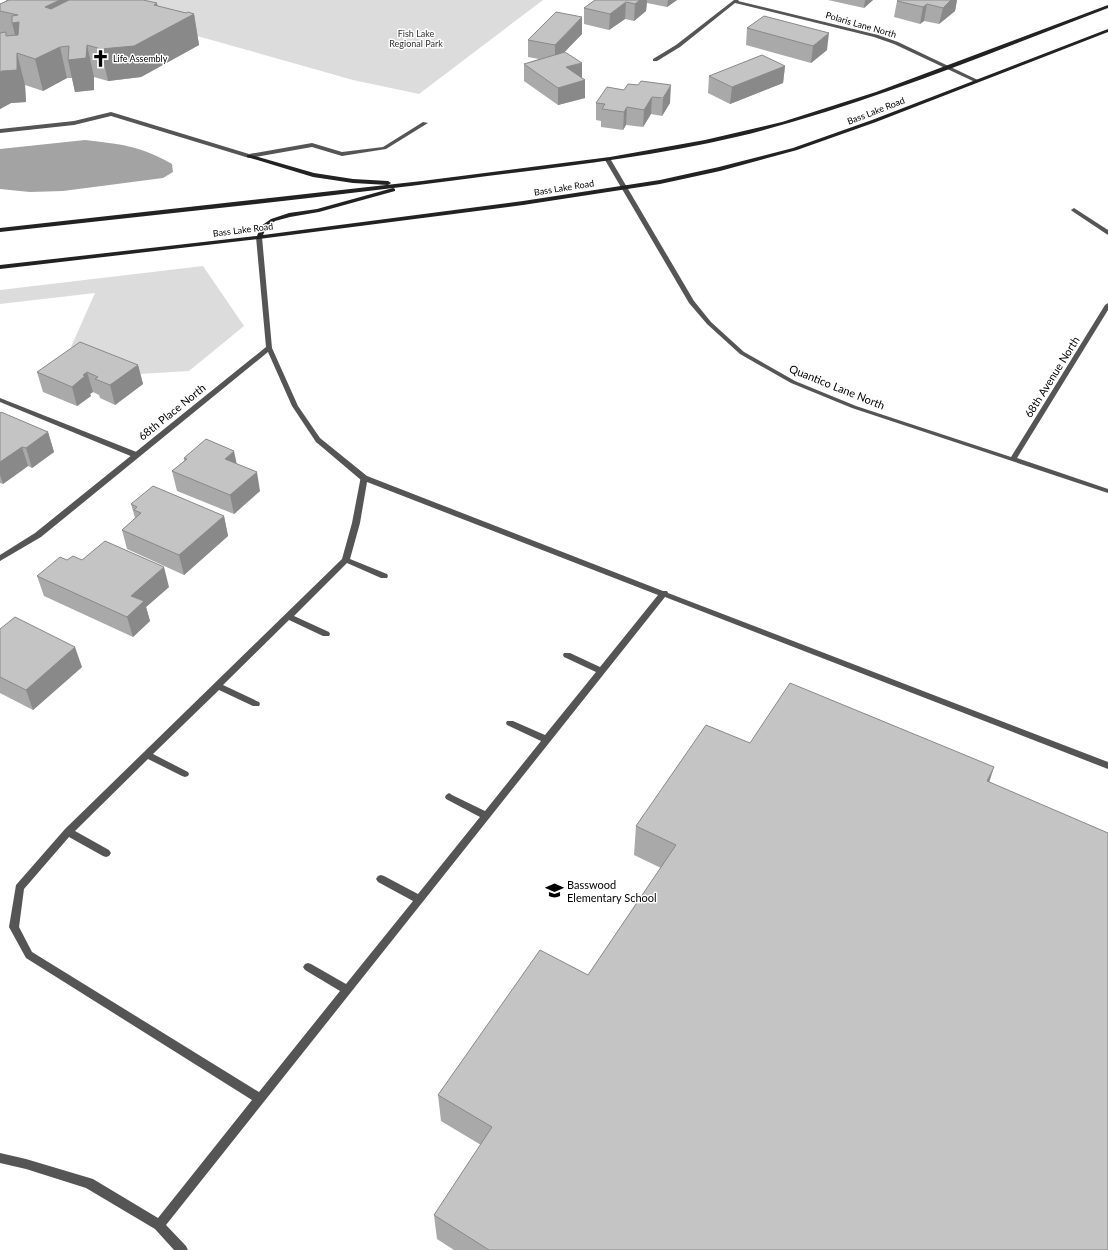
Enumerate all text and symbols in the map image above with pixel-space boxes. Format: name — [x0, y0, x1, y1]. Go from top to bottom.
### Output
street label: Polaris Lane North — [825, 9, 898, 40]
park label: Fish Lake Regional Park — [389, 28, 443, 49]
church icon: Life Assembly — [90, 49, 110, 69]
place label: Life Assembly — [113, 53, 168, 64]
street label: Bass Lake Road — [845, 95, 906, 127]
street label: Bass Lake Road — [533, 177, 595, 198]
street label: Bass Lake Road — [212, 220, 274, 239]
street label: 68th Avenue North — [1021, 334, 1082, 420]
street label: Quantico Lane North — [788, 361, 887, 412]
street label: 68th Place North — [135, 381, 208, 443]
place label: Basswood Elementary School — [567, 878, 657, 904]
school or university icon: Basswood Elementary School — [544, 881, 564, 901]

